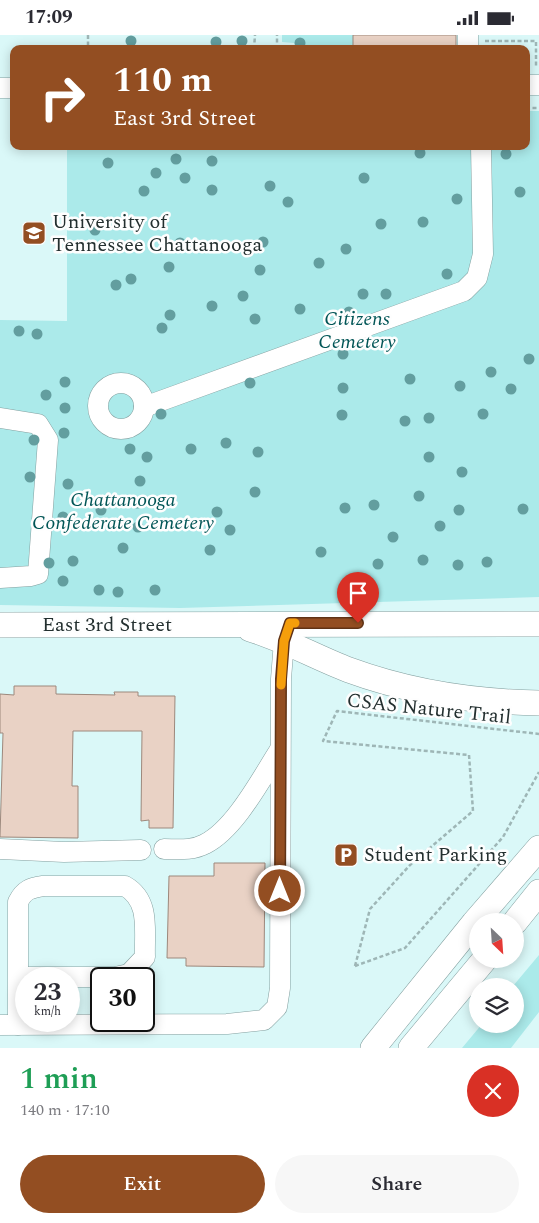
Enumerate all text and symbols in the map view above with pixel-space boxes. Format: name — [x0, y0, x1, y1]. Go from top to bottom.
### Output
text: 17:09 — [25, 3, 73, 32]
text: 110 m — [113, 54, 212, 107]
icon: right — [30, 65, 95, 130]
text: East 3rd Street — [113, 102, 256, 135]
place label: University of Tennessee Chattanooga — [52, 207, 262, 260]
school or university icon: University of Tennessee Chattanooga — [21, 220, 47, 246]
park label: Citizens Cemetery — [318, 304, 396, 357]
park label: Chattanooga Confederate Cemetery — [32, 485, 214, 538]
pin — [337, 572, 379, 623]
icon: arrive — [344, 579, 372, 607]
street label: East 3rd Street — [42, 610, 172, 640]
street label: CSAS Nature Trail — [345, 685, 513, 733]
place label: Student Parking — [364, 840, 507, 870]
parking icon: Student Parking — [333, 842, 359, 868]
position arrow — [253, 864, 305, 916]
north arrow — [469, 913, 524, 967]
map controls — [469, 913, 524, 1033]
speed limit sign: 30 — [90, 967, 155, 1032]
text: 23 — [33, 974, 62, 1012]
button: layers — [469, 978, 524, 1033]
text: km/h — [34, 1002, 61, 1021]
text: 1 min — [20, 1056, 98, 1102]
button: close — [467, 1065, 519, 1117]
text: 140 m · 17:10 — [20, 1098, 110, 1122]
button: Exit — [20, 1155, 265, 1213]
button: Share — [275, 1155, 519, 1213]

